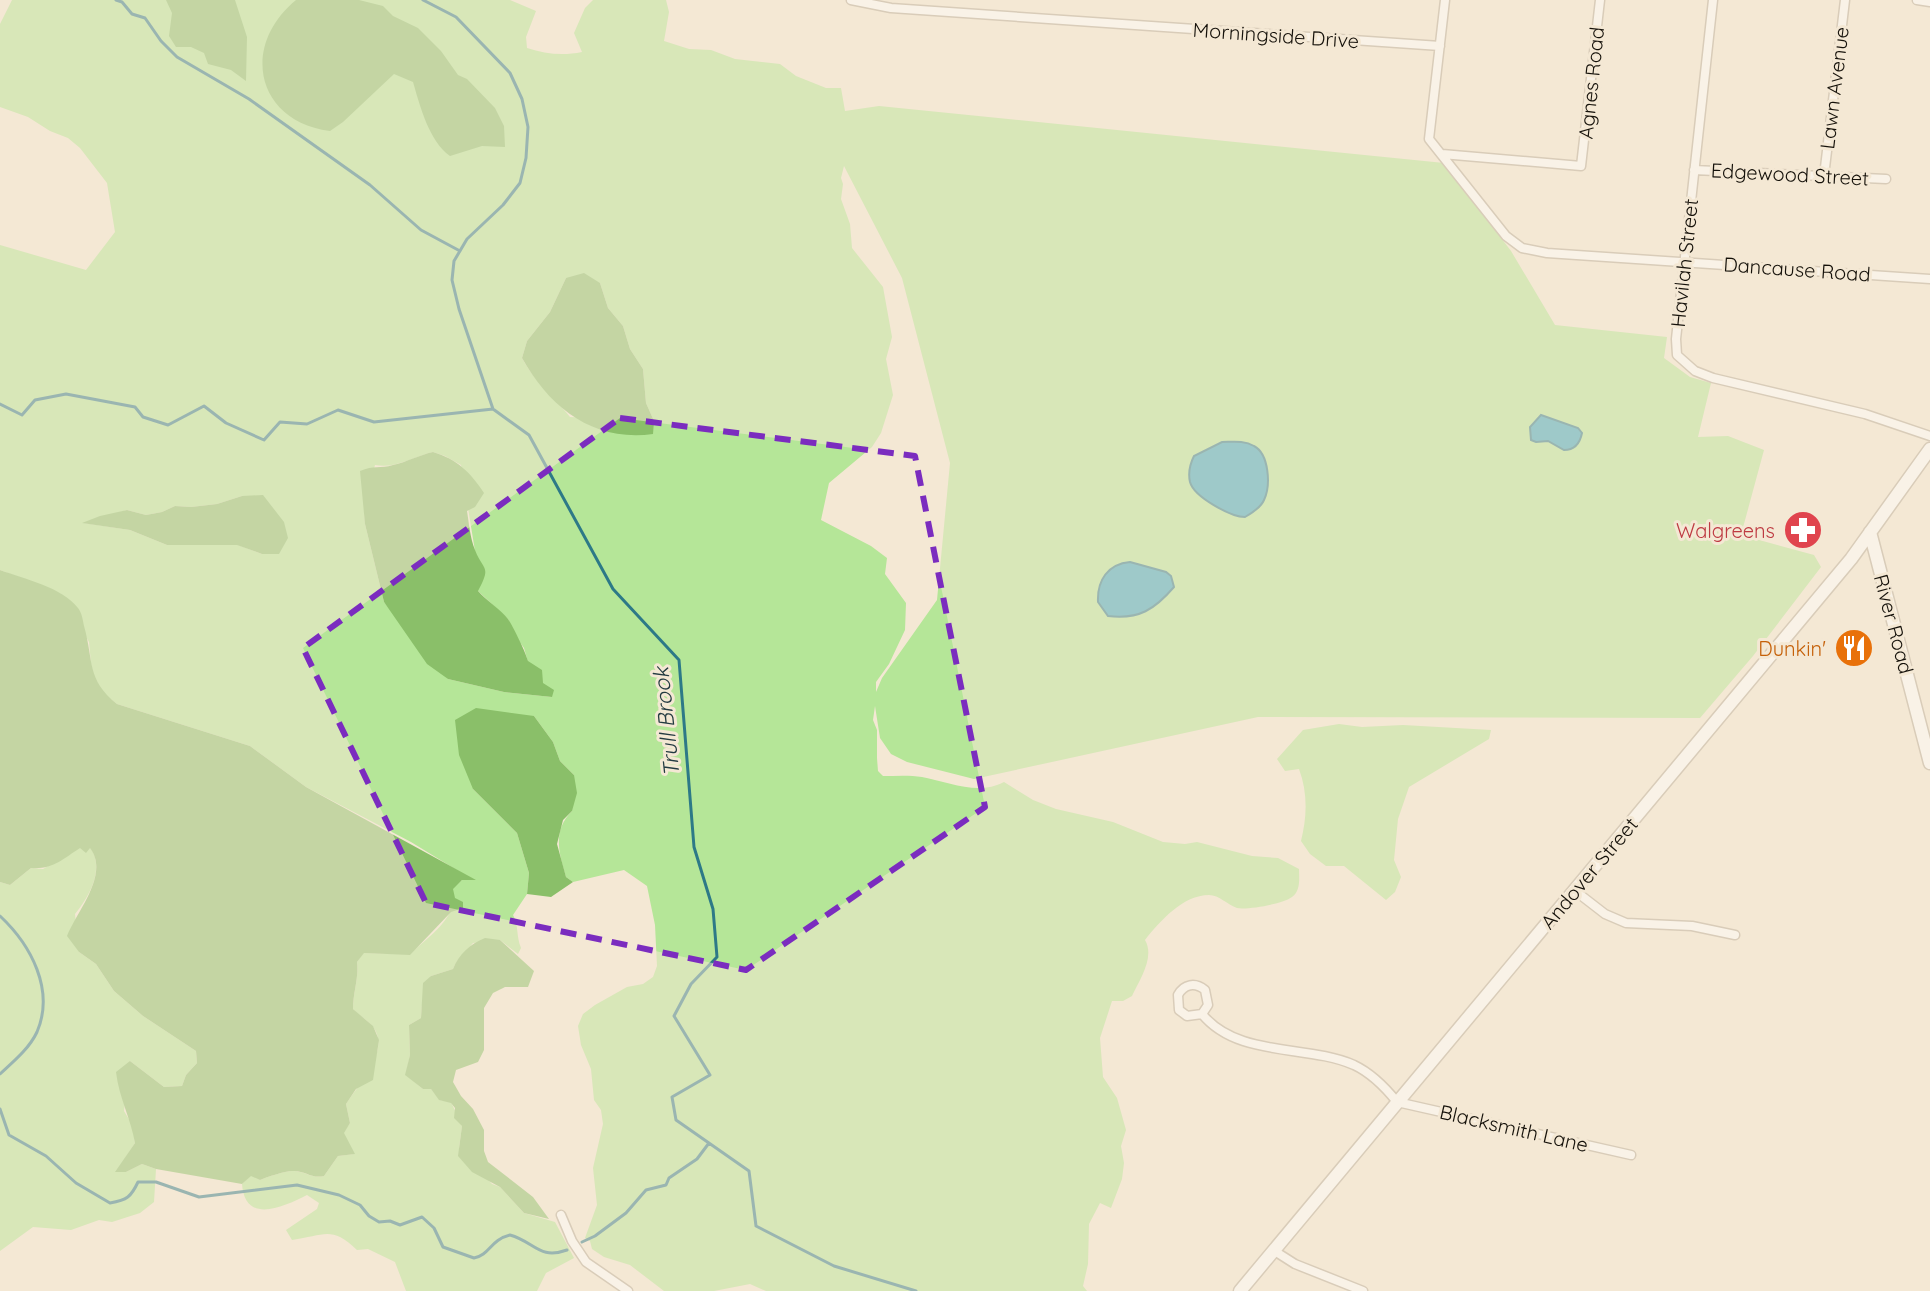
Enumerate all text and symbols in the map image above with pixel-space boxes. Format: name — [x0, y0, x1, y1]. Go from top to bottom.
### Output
street label: Morningside Drive — [1192, 17, 1360, 53]
street label: Lawn Avenue — [1814, 25, 1854, 151]
street label: Agnes Road — [1573, 26, 1609, 140]
street label: Edgewood Street — [1710, 157, 1870, 191]
street label: Havilah Street — [1665, 197, 1703, 329]
street label: Dancause Road — [1723, 251, 1871, 287]
pharmacy icon: Walgreens — [1782, 509, 1824, 551]
place label: Walgreens — [1676, 518, 1775, 543]
street label: River Road — [1869, 571, 1919, 677]
restaurant icon: Dunkin' — [1833, 627, 1875, 669]
place label: Dunkin' — [1758, 636, 1826, 661]
water label: Trull Brook — [646, 664, 686, 778]
street label: Andover Street — [1535, 812, 1643, 934]
street label: Blacksmith Lane — [1437, 1099, 1591, 1157]

